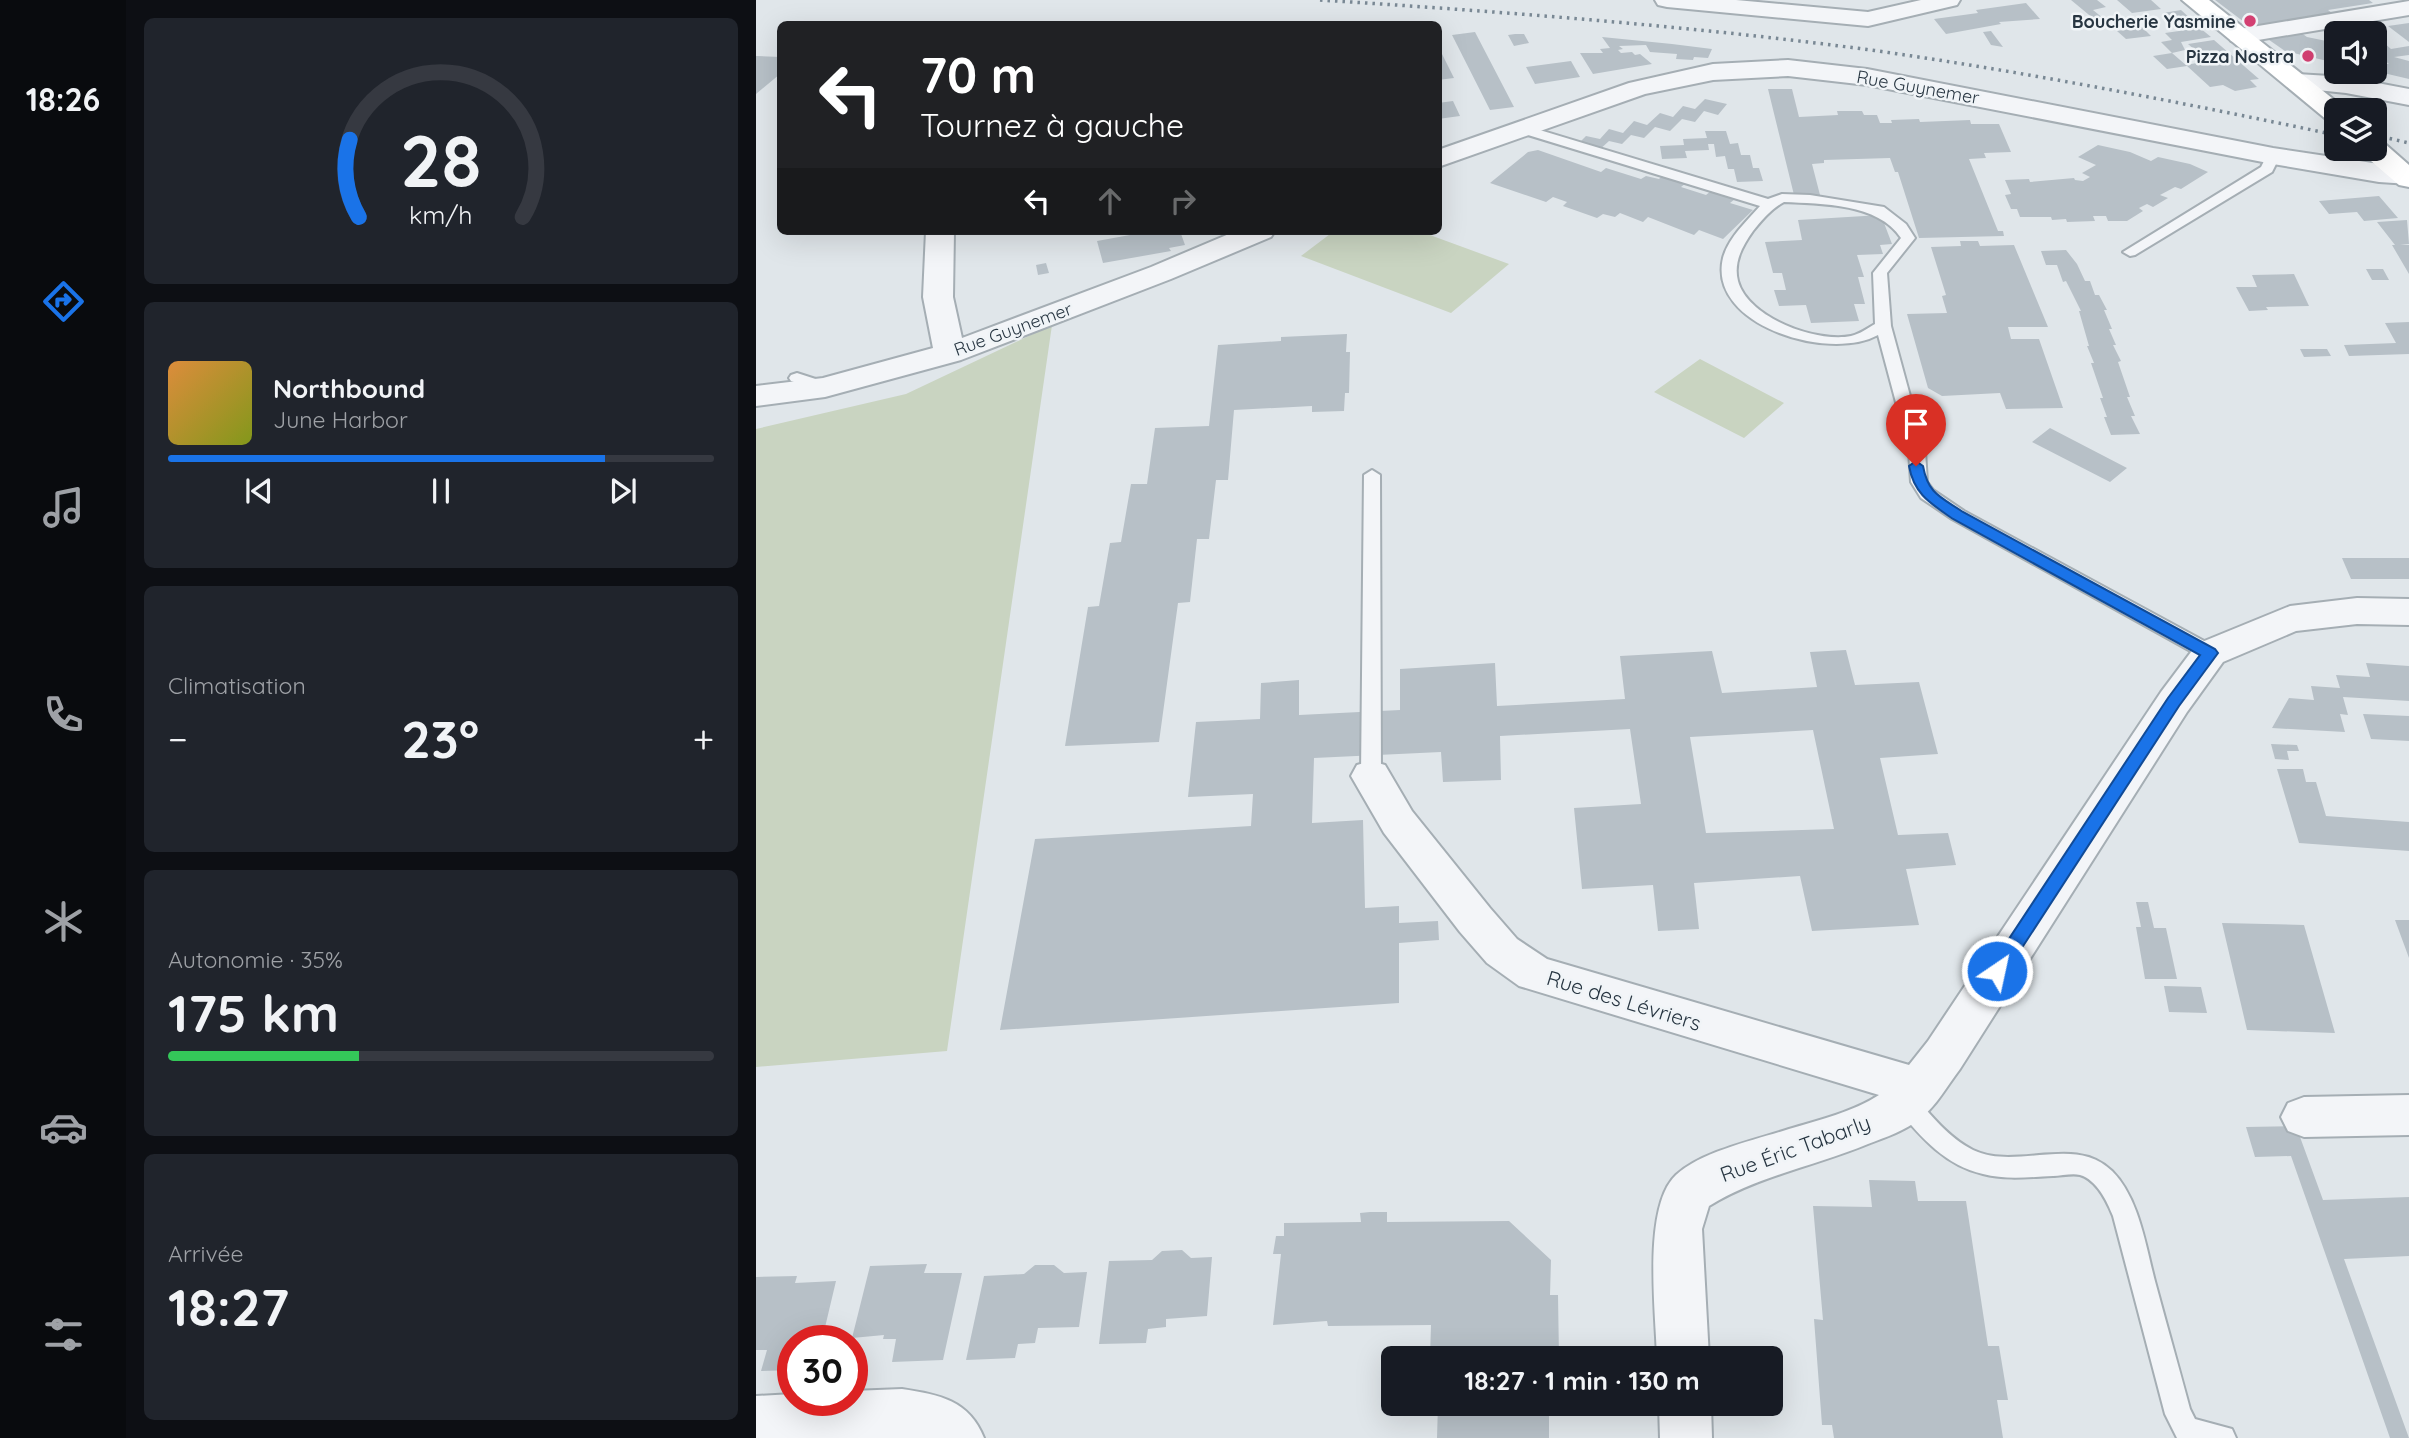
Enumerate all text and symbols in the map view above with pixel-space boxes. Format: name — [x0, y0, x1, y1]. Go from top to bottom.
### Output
place label: Boucherie Yasmine — [2072, 10, 2236, 33]
marker: Boucherie Yasmine — [2242, 13, 2258, 29]
map controls — [2324, 21, 2387, 161]
button: sound — [2324, 21, 2387, 84]
text: 70 m — [920, 44, 1036, 105]
place label: Pizza Nostra — [2186, 45, 2294, 68]
marker: Pizza Nostra — [2300, 48, 2316, 64]
icon: left — [805, 49, 896, 140]
street label: Rue Guynemer — [1855, 65, 1981, 109]
text: 18:26 — [26, 79, 100, 119]
button: layers — [2324, 98, 2387, 161]
text: Tournez à gauche — [920, 105, 1184, 145]
text: 28 — [400, 114, 482, 205]
icon: left — [1018, 182, 1056, 220]
icon: ahead — [1091, 182, 1129, 220]
icon: right — [1164, 182, 1202, 220]
text: km/h — [409, 199, 473, 230]
icon: directions — [39, 277, 88, 326]
street label: Rue Guynemer — [951, 297, 1075, 361]
text: Northbound — [273, 372, 425, 405]
pin — [1886, 394, 1946, 466]
text: June Harbor — [273, 405, 408, 434]
icon: arrive — [1897, 405, 1935, 443]
icon: previous — [240, 472, 278, 510]
icon: pause — [422, 472, 460, 510]
icon: next — [604, 472, 642, 510]
icon: music — [39, 483, 88, 532]
text: Climatisation — [168, 671, 306, 700]
icon: phone — [39, 690, 88, 739]
text: 23° — [401, 706, 479, 771]
text: − — [168, 715, 188, 763]
text: + — [693, 715, 714, 763]
icon: climate — [39, 897, 88, 946]
position arrow — [1960, 934, 2034, 1008]
text: Autonomie · 35% — [168, 945, 343, 974]
street label: Rue des Lévriers — [1544, 964, 1704, 1036]
text: 175 km — [168, 980, 339, 1045]
icon: car — [39, 1103, 88, 1152]
street label: Rue Éric Tabarly — [1716, 1109, 1874, 1187]
text: Arrivée — [168, 1239, 244, 1268]
text: 18:27 — [168, 1274, 289, 1339]
icon: filters — [39, 1310, 88, 1359]
speed limit sign: 30 — [777, 1325, 868, 1416]
text: 18:27 · 1 min · 130 m — [1464, 1364, 1700, 1397]

